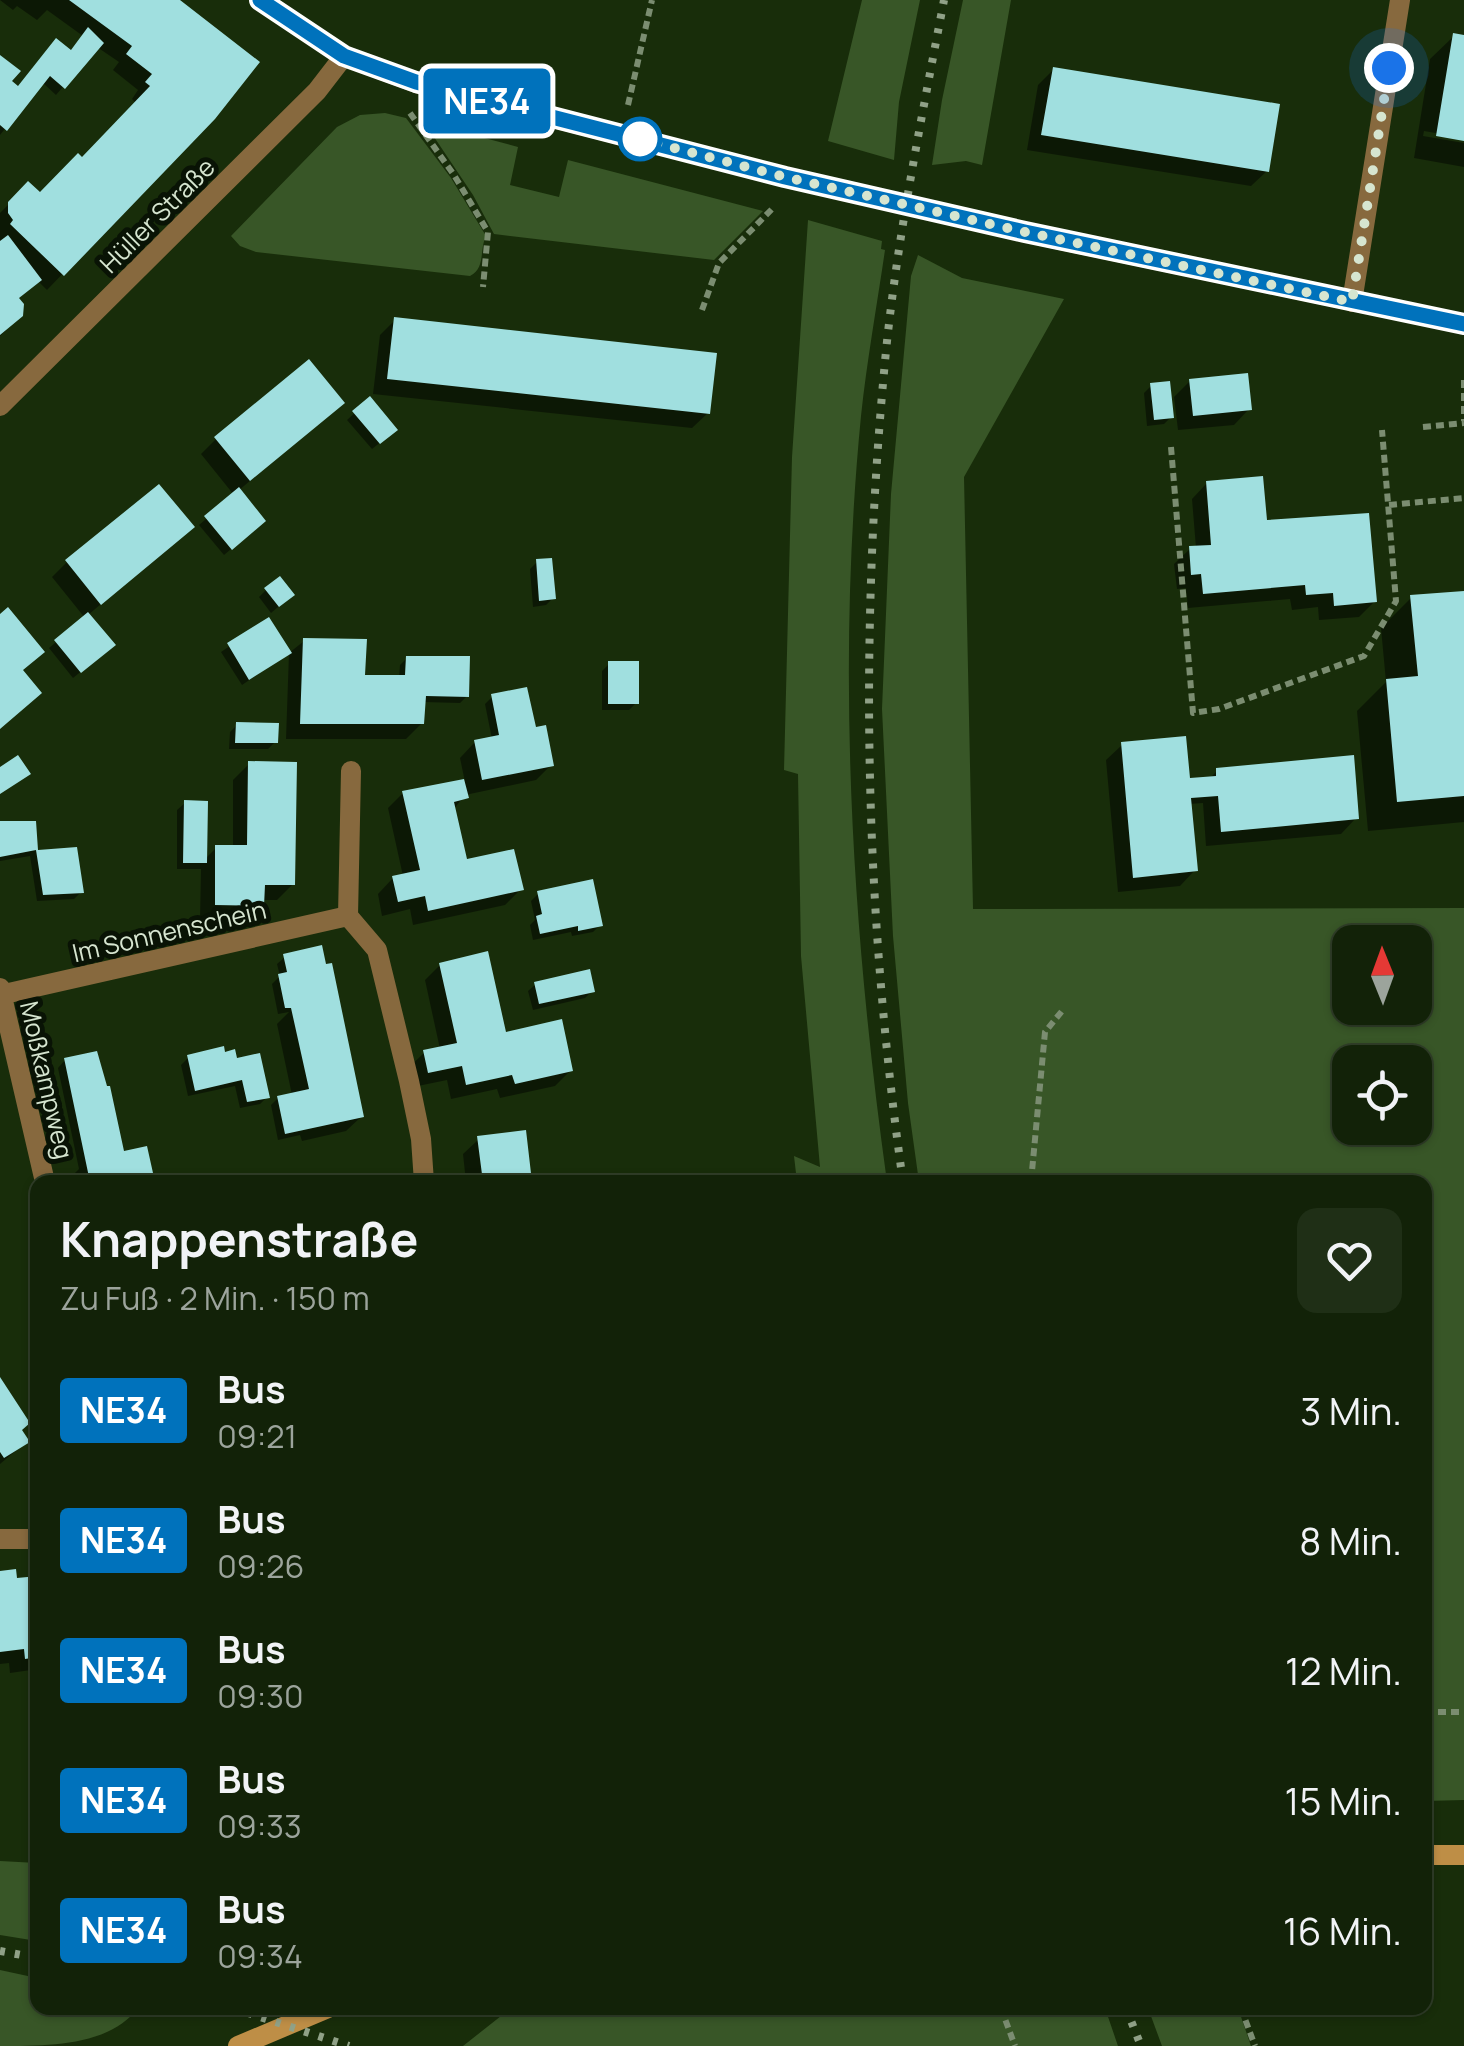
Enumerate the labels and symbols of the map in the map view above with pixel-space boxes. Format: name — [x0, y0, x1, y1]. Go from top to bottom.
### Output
your location — [1364, 43, 1414, 93]
line badge: NE34 — [417, 68, 557, 134]
unlabelled marker — [619, 118, 661, 160]
street label: Hüller Straße — [92, 150, 222, 280]
street label: Im Sonnenschein — [69, 892, 269, 970]
north arrow — [1332, 925, 1432, 1025]
street label: Moßkampweg — [12, 998, 82, 1162]

